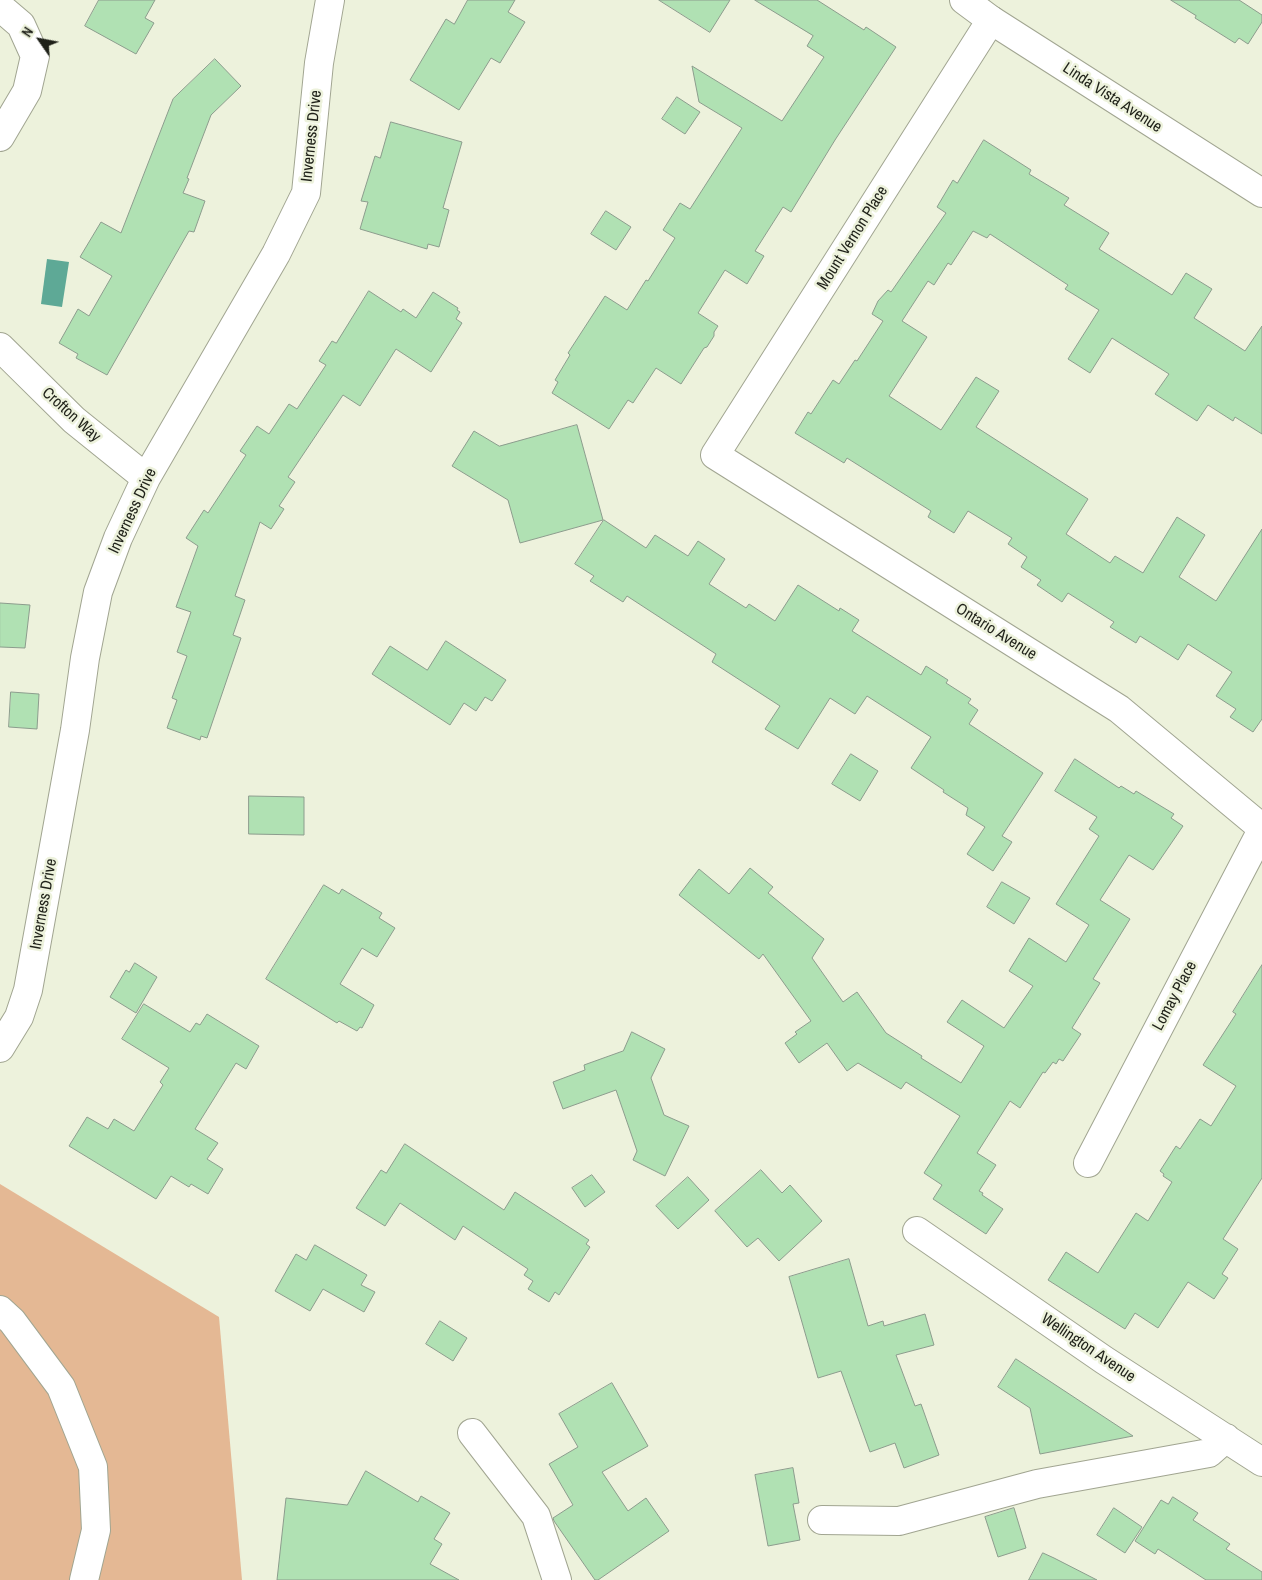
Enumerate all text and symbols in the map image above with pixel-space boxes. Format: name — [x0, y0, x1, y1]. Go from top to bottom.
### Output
north arrow — [15, 15, 65, 65]
text: N — [18, 23, 37, 40]
street label: Linda Vista Avenue — [1059, 59, 1165, 137]
street label: Inverness Drive — [298, 89, 326, 183]
street label: Mount Vernon Place — [814, 183, 892, 293]
street label: Crofton Way — [38, 384, 104, 446]
street label: Inverness Drive — [105, 465, 161, 557]
street label: Ontario Avenue — [952, 600, 1040, 664]
street label: Inverness Drive — [27, 857, 61, 951]
street label: Lomay Place — [1149, 958, 1201, 1034]
street label: Wellington Avenue — [1037, 1309, 1139, 1387]

